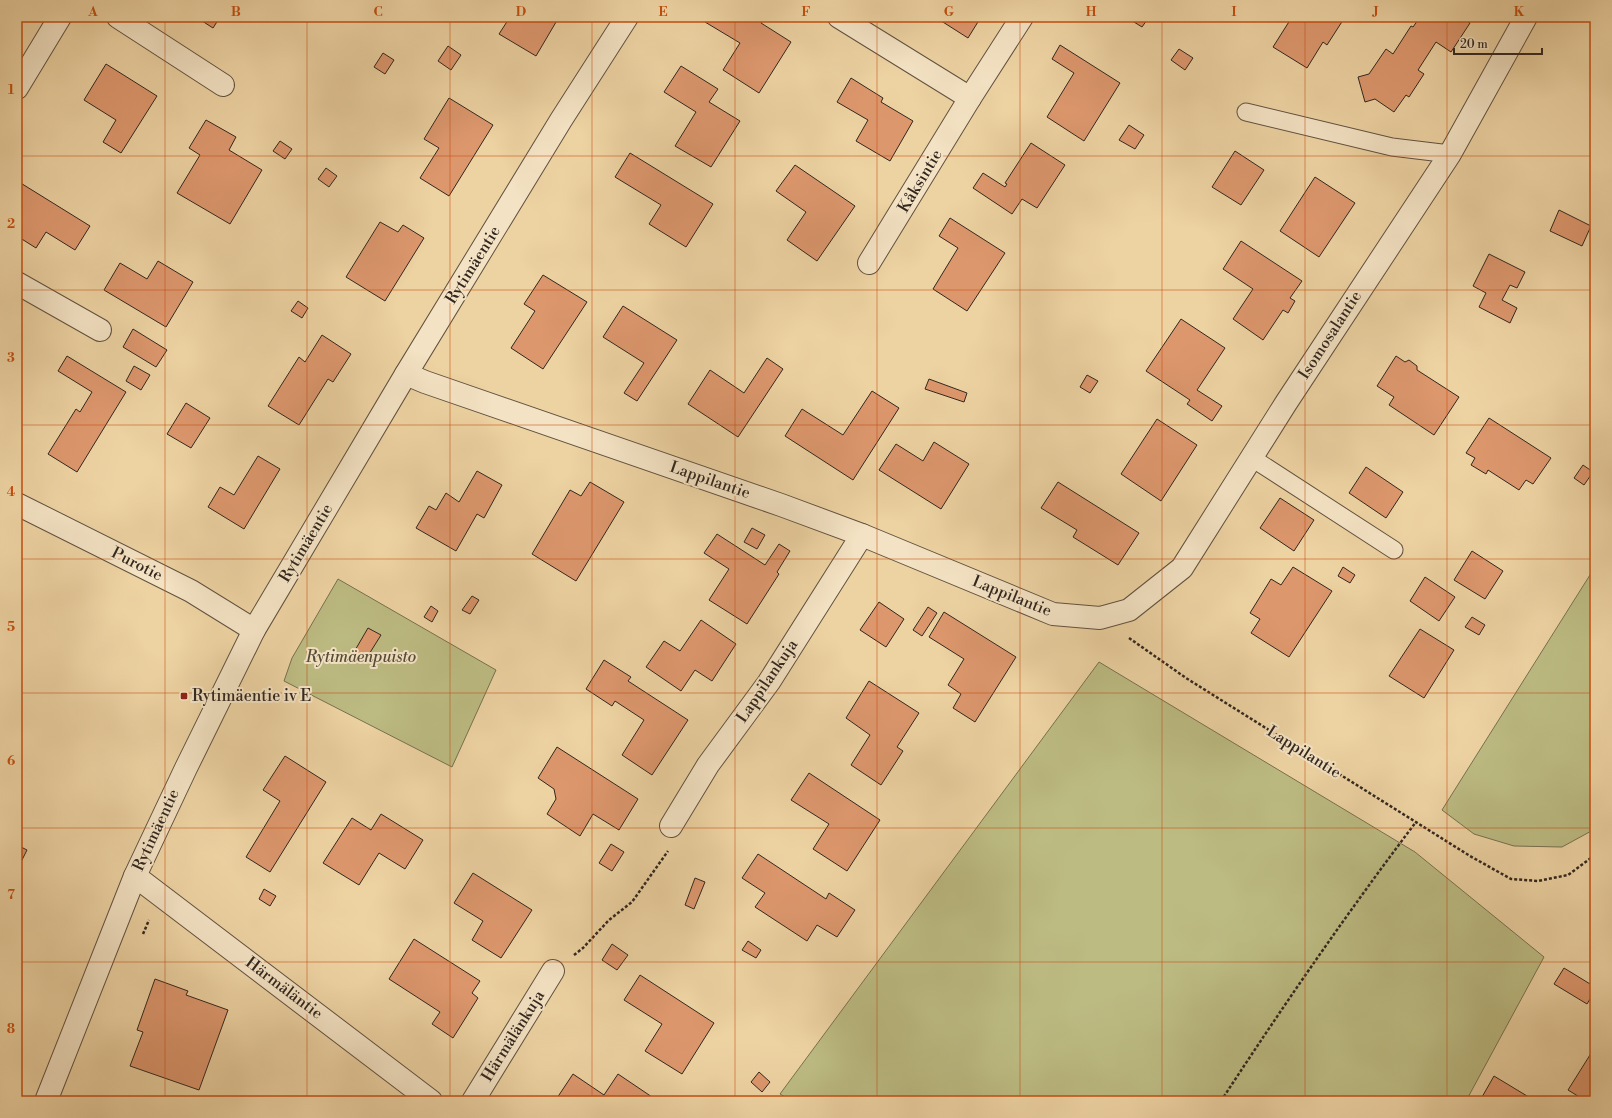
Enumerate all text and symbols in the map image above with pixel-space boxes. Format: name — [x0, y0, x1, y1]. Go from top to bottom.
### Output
text: A — [87, 4, 98, 20]
text: B — [231, 4, 241, 20]
text: C — [373, 4, 383, 20]
text: D — [516, 4, 526, 20]
text: E — [658, 4, 668, 20]
text: F — [801, 4, 811, 20]
text: G — [944, 4, 955, 20]
text: H — [1086, 4, 1097, 20]
text: I — [1231, 4, 1237, 20]
text: J — [1371, 4, 1379, 20]
text: K — [1514, 4, 1525, 20]
scale bar — [1454, 30, 1542, 56]
text: 20 m — [1460, 37, 1488, 52]
text: 1 — [8, 82, 15, 98]
street label: Kåksintie — [893, 146, 947, 216]
text: 2 — [7, 216, 15, 232]
street label: Rytimäentie — [441, 222, 505, 308]
street label: Isomosalantie — [1294, 287, 1366, 383]
text: 3 — [7, 350, 15, 366]
street label: Lappilantie — [667, 457, 753, 503]
text: 4 — [7, 484, 16, 500]
street label: Rytimäentie — [275, 500, 337, 586]
street label: Purotie — [108, 543, 166, 585]
street label: Lappilantie — [969, 571, 1055, 621]
text: 5 — [7, 619, 15, 635]
street label: Lappilankuja — [732, 635, 803, 726]
park label: Rytimäenpuisto — [305, 647, 416, 667]
place label: Rytimäentie iv E — [192, 686, 311, 706]
marker: Rytimäentie iv E — [179, 691, 189, 701]
street label: Lappilantie — [1263, 721, 1345, 783]
text: 6 — [7, 753, 15, 769]
street label: Rytimäentie — [128, 786, 184, 874]
text: 7 — [7, 887, 15, 903]
street label: Härmäläntie — [241, 952, 327, 1024]
street label: Härmälänkuja — [477, 986, 550, 1085]
text: 8 — [7, 1021, 15, 1037]

